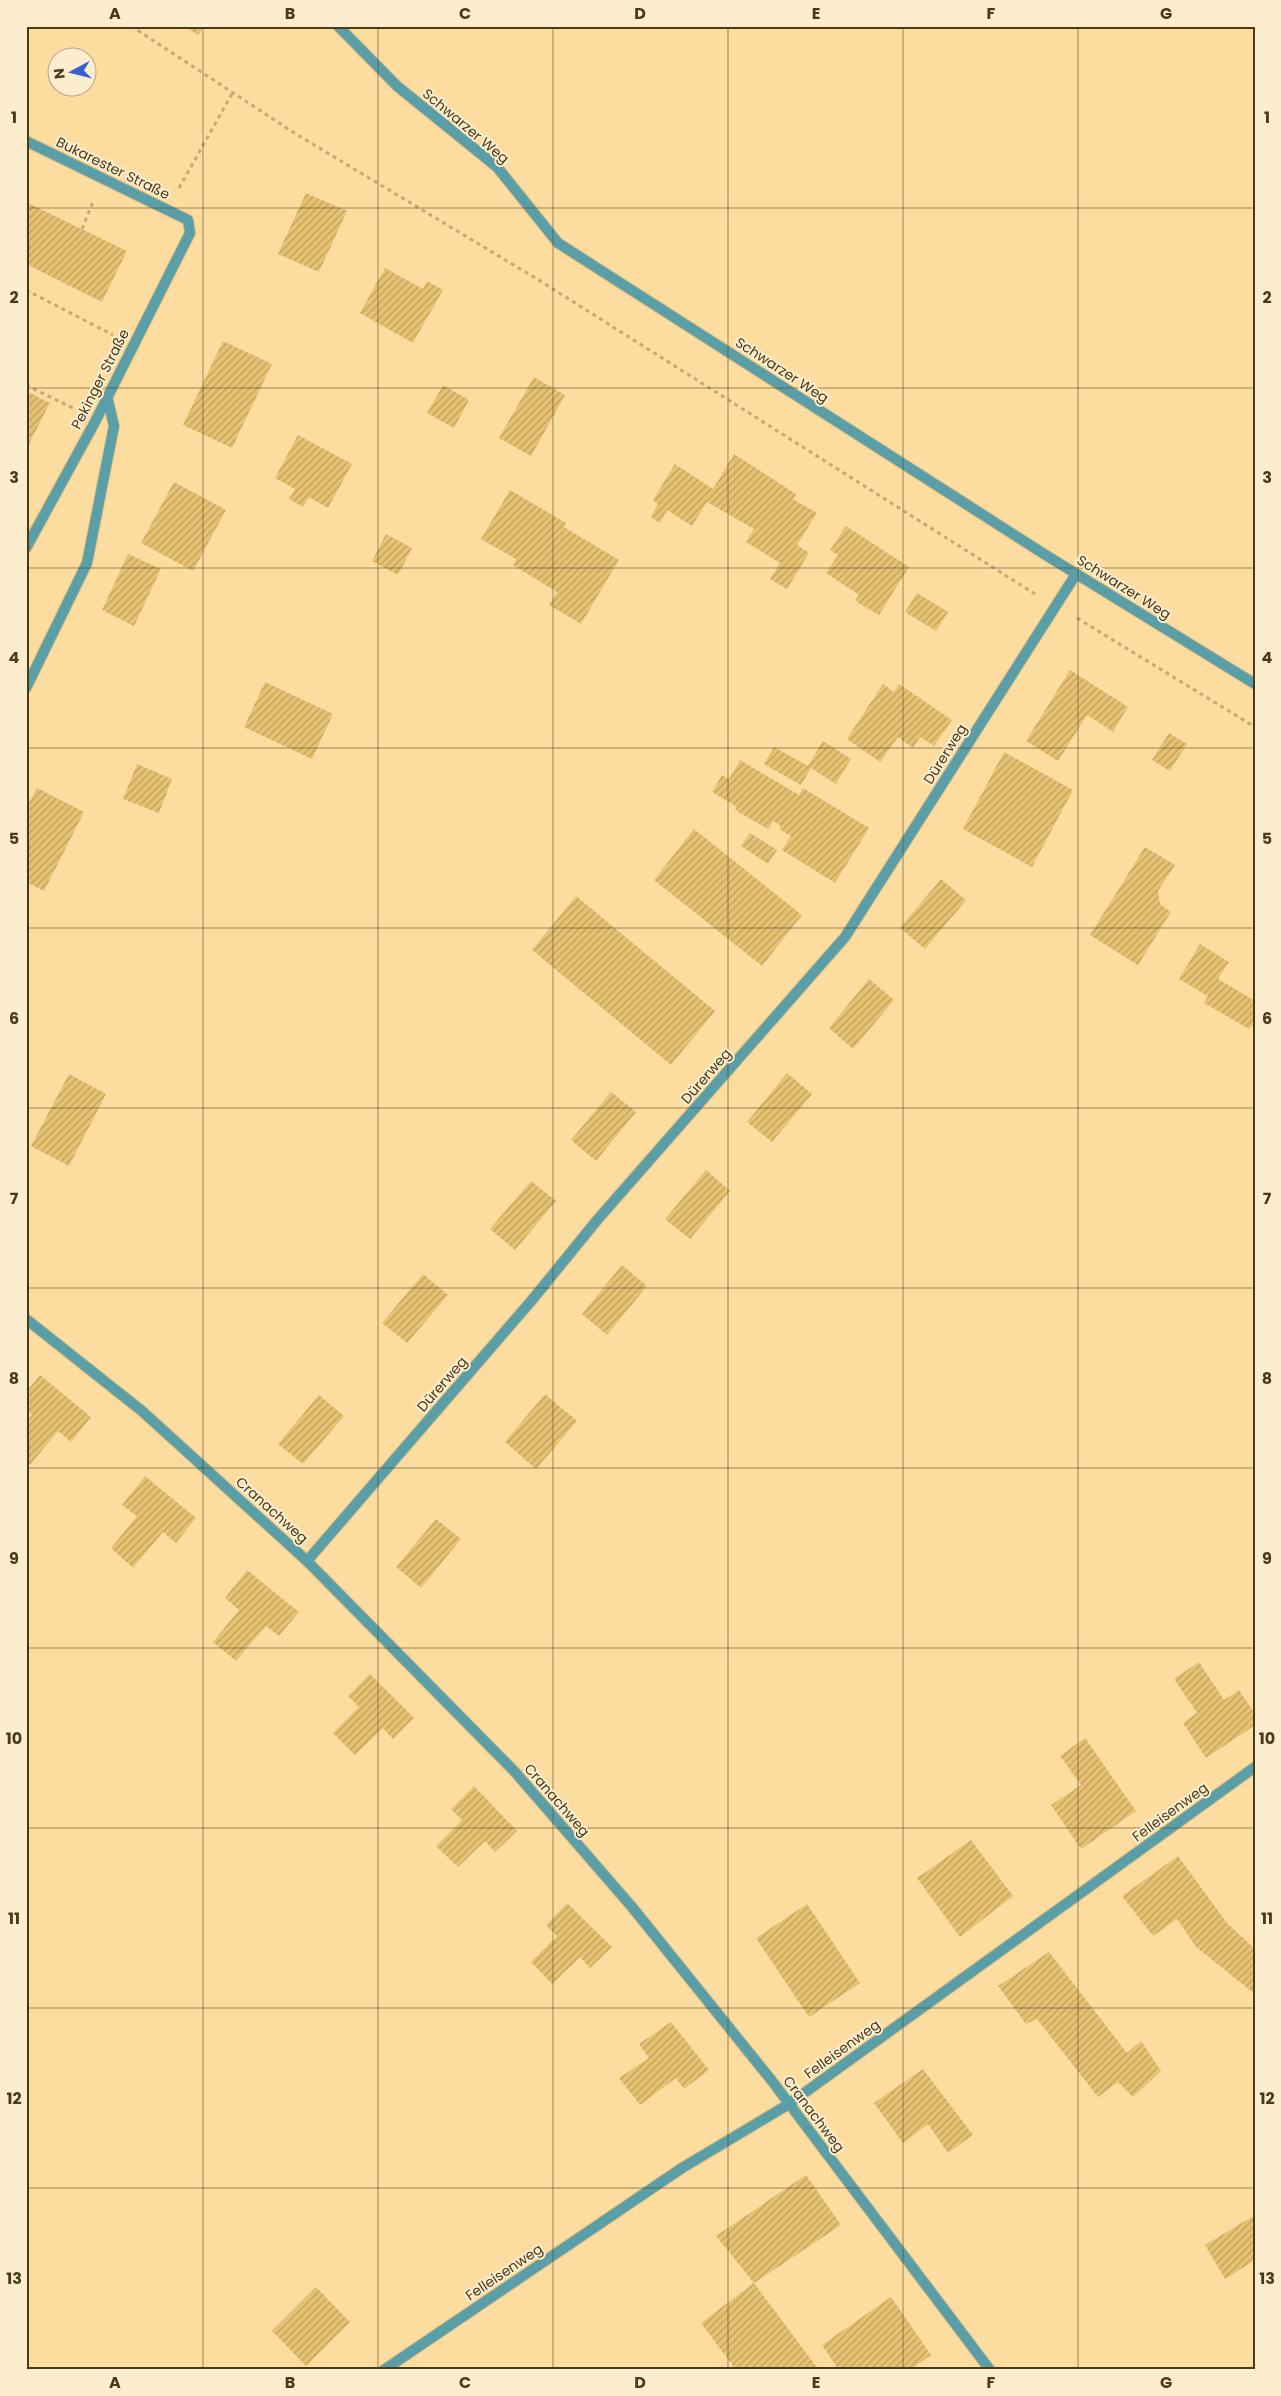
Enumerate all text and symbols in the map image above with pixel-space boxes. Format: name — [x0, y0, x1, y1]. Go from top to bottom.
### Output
text: A — [109, 2, 121, 25]
text: B — [285, 2, 295, 25]
text: C — [459, 2, 471, 25]
text: D — [634, 2, 646, 25]
text: E — [812, 2, 820, 25]
text: F — [987, 2, 996, 25]
text: G — [1160, 2, 1172, 25]
north arrow — [48, 48, 98, 98]
text: N — [49, 67, 70, 80]
street label: Schwarzer Weg — [418, 84, 514, 168]
text: 1 — [11, 106, 17, 129]
text: 1 — [1264, 106, 1270, 129]
street label: Bukarester Straße — [53, 132, 174, 204]
text: 2 — [9, 286, 19, 309]
text: 2 — [1262, 286, 1272, 309]
street label: Pekinger Straße — [66, 325, 134, 432]
street label: Schwarzer Weg — [731, 332, 833, 408]
text: 3 — [9, 466, 19, 489]
text: 3 — [1262, 466, 1272, 489]
street label: Schwarzer Weg — [1073, 550, 1175, 624]
text: 4 — [9, 646, 20, 669]
text: 4 — [1262, 646, 1273, 669]
street label: Dürerweg — [919, 720, 971, 788]
text: 5 — [9, 827, 19, 850]
text: 5 — [1262, 827, 1272, 850]
text: 6 — [9, 1007, 19, 1030]
text: 6 — [1262, 1007, 1272, 1030]
street label: Dürerweg — [676, 1044, 736, 1108]
text: 7 — [10, 1187, 19, 1210]
text: 7 — [1263, 1187, 1272, 1210]
street label: Dürerweg — [412, 1352, 472, 1416]
text: 8 — [9, 1367, 19, 1390]
text: 8 — [1262, 1367, 1272, 1390]
street label: Cranachweg — [231, 1472, 313, 1548]
text: 9 — [9, 1547, 19, 1570]
text: 9 — [1262, 1547, 1272, 1570]
text: 10 — [6, 1727, 22, 1750]
text: 10 — [1259, 1727, 1275, 1750]
street label: Cranachweg — [520, 1759, 594, 1841]
street label: Felleisenweg — [1128, 1778, 1212, 1846]
text: 11 — [8, 1907, 20, 1930]
text: 11 — [1261, 1907, 1273, 1930]
street label: Felleisenweg — [800, 2015, 884, 2083]
street label: Cranachweg — [779, 2072, 849, 2156]
text: 12 — [6, 2087, 22, 2110]
text: 12 — [1259, 2087, 1275, 2110]
street label: Felleisenweg — [461, 2239, 547, 2305]
text: 13 — [6, 2267, 22, 2290]
text: 13 — [1259, 2267, 1275, 2290]
text: A — [109, 2371, 121, 2394]
text: B — [285, 2371, 295, 2394]
text: C — [459, 2371, 471, 2394]
text: D — [634, 2371, 646, 2394]
text: E — [812, 2371, 820, 2394]
text: F — [987, 2371, 996, 2394]
text: G — [1160, 2371, 1172, 2394]

